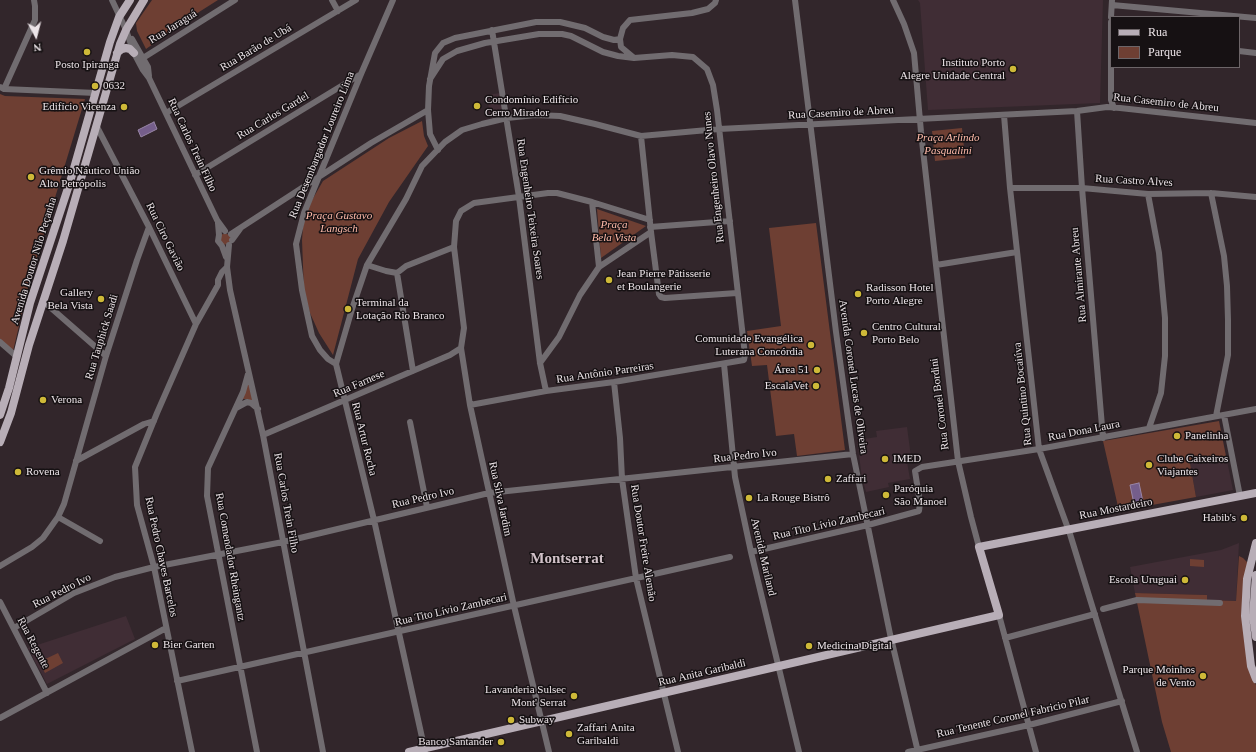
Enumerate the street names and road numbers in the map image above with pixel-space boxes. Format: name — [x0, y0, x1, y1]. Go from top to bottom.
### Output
street label: Rua Jaraguá — [147, 7, 199, 47]
street label: Rua Barão de Ubá — [218, 21, 294, 75]
street label: Rua Desembargador Loureiro Lima — [286, 70, 358, 220]
street label: Rua Carlos Gardel — [235, 89, 311, 143]
street label: Rua Casemiro de Abreu — [1113, 91, 1219, 115]
street label: Rua Carlos Trein Filho — [165, 96, 219, 194]
street label: Rua Casemiro de Abreu — [788, 104, 894, 122]
street label: Rua Engenheiro Olavo Nunes — [701, 111, 727, 243]
street label: Rua Engenheiro Teixeira Soares — [514, 138, 546, 280]
street label: Rua Castro Alves — [1095, 172, 1173, 190]
street label: Avenida Doutor Nilo Peçanha — [8, 196, 60, 326]
street label: Rua Ciro Gavião — [143, 201, 187, 273]
street label: Rua Almirante Abreu — [1068, 227, 1090, 323]
street label: Rua Tauphick Saadi — [83, 293, 121, 381]
street label: Avenida Coronel Lucas de Oliveira — [836, 299, 870, 455]
street label: Rua Quintino Bocaiúva — [1011, 342, 1035, 446]
street label: Rua Coronel Bordini — [928, 357, 952, 451]
street label: Rua Antônio Parreiras — [555, 360, 655, 386]
street label: Rua Farnese — [331, 367, 387, 401]
street label: Rua Artur Rocha — [349, 401, 379, 477]
street label: Rua Dona Laura — [1047, 418, 1121, 444]
street label: Rua Pedro Ivo — [713, 446, 777, 466]
street label: Rua Carlos Trein Filho — [271, 452, 301, 554]
street label: Rua Silva Jardim — [486, 461, 514, 537]
street label: Rua Pedro Ivo — [391, 484, 455, 512]
street label: Rua Doutor Freire Alemão — [627, 484, 659, 602]
street label: Rua Comendador Rheingantz — [212, 492, 248, 622]
street label: Rua Mostardeiro — [1078, 495, 1154, 523]
street label: Rua Pedro Chaves Barcelos — [142, 496, 180, 618]
street label: Rua Tito Lívio Zambecari — [772, 505, 886, 543]
street label: Avenida Mariland — [748, 517, 778, 597]
street label: Rua Pedro Ivo — [31, 571, 93, 611]
street label: Rua Tito Lívio Zambecari — [394, 591, 508, 629]
street label: Rua Regente — [14, 615, 52, 671]
street label: Rua Anita Garibaldi — [657, 657, 747, 689]
street label: Rua Tenente Coronel Fabricio Pilar — [935, 693, 1091, 741]

